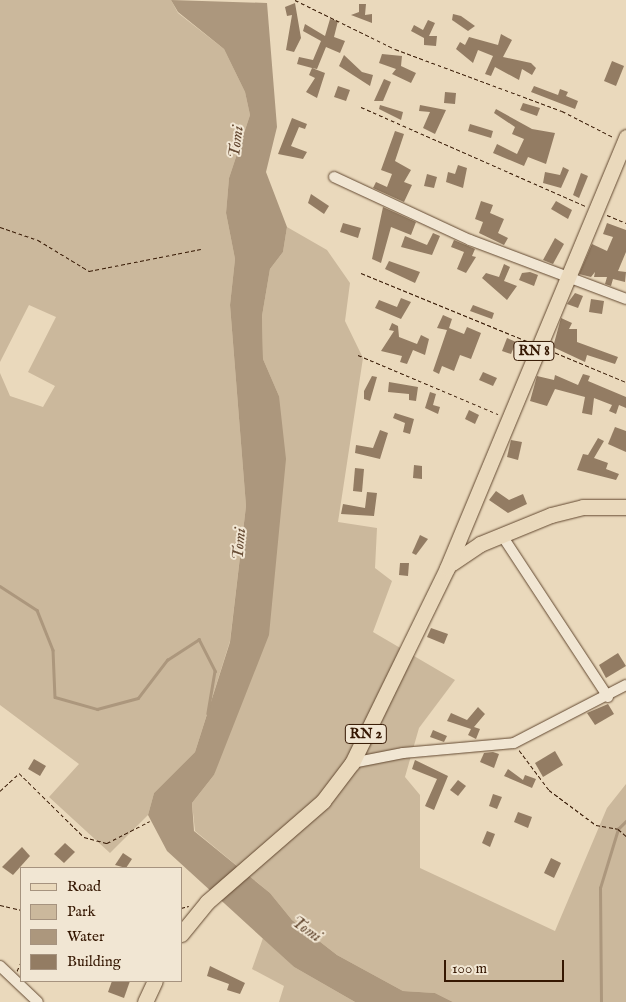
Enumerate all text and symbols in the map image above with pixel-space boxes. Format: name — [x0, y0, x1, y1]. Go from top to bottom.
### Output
water label: Tomi — [226, 125, 248, 159]
road number: RN 8 — [513, 340, 555, 362]
water label: Tomi — [229, 527, 251, 561]
road number: RN 2 — [345, 722, 387, 746]
legend — [20, 867, 182, 982]
text: Road — [67, 877, 101, 896]
text: Park — [67, 902, 96, 921]
water label: Tomi — [287, 913, 325, 947]
text: Water — [67, 927, 104, 946]
scale bar — [446, 950, 566, 982]
text: Building — [67, 952, 121, 971]
text: 100 m — [452, 959, 487, 978]

